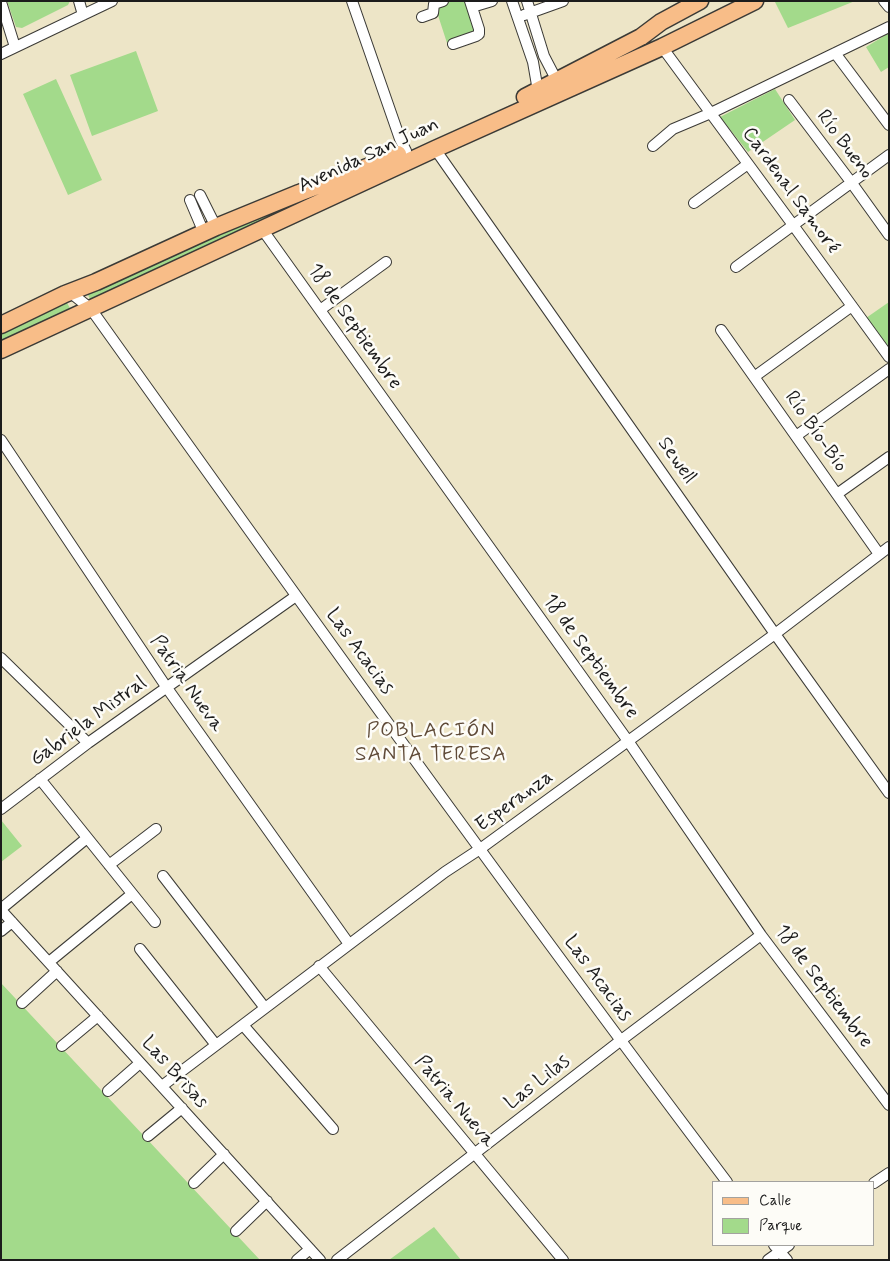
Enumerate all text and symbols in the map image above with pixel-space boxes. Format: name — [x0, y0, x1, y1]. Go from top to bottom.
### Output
street label: Río Bueno — [810, 106, 878, 184]
street label: Avenida San Juan — [295, 113, 443, 199]
street label: Cardenal Samoré — [736, 123, 844, 259]
street label: 18 de Septiembre — [302, 259, 406, 395]
street label: Río Bío-Bío — [778, 387, 852, 477]
street label: Sewell — [651, 433, 701, 489]
street label: 18 de Septiembre — [537, 590, 643, 724]
street label: Las Acacias — [320, 604, 398, 700]
street label: Patria Nueva — [144, 631, 228, 737]
street label: Gabriela Mistral — [26, 672, 152, 772]
district label: POBLACIÓN SANTA TERESA — [351, 719, 511, 769]
street label: Esperanza — [472, 766, 558, 838]
street label: 18 de Septiembre — [769, 921, 877, 1053]
street label: Las Acacias — [558, 931, 636, 1027]
street label: Las Brisas — [135, 1032, 213, 1114]
street label: Las Lilas — [501, 1050, 575, 1116]
street label: Patria Nueva — [409, 1051, 499, 1153]
legend — [712, 1181, 875, 1246]
text: Calle — [759, 1191, 791, 1211]
text: Parque — [759, 1216, 802, 1236]

